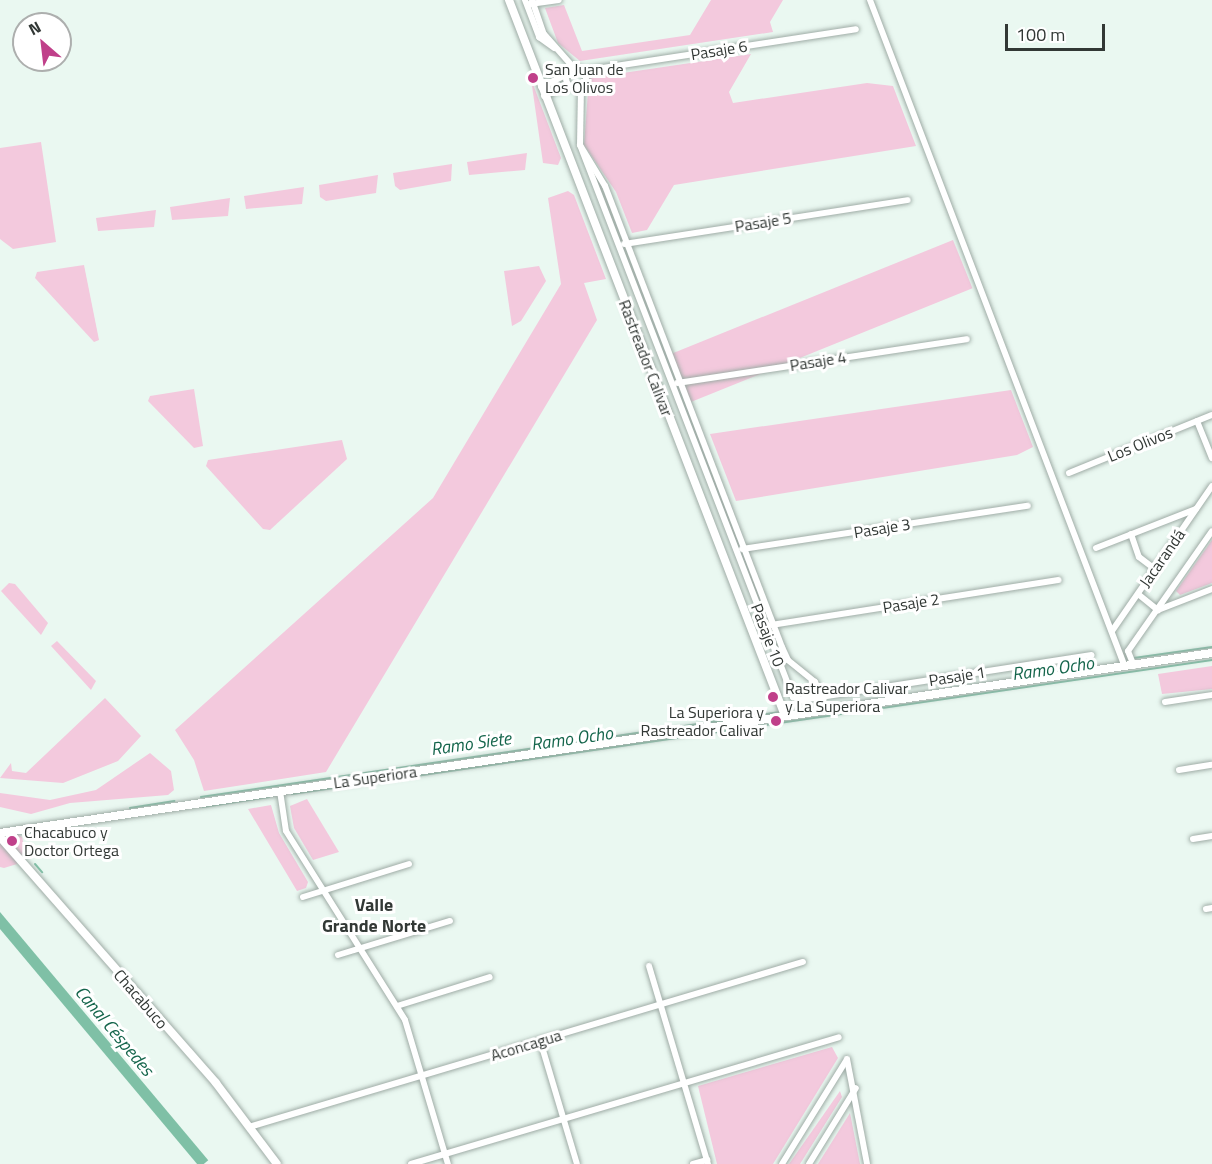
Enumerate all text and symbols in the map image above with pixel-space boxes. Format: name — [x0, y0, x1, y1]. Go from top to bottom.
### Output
north arrow — [12, 12, 72, 72]
scale bar — [1008, 12, 1108, 50]
text: N — [24, 15, 45, 41]
text: 100 m — [1016, 21, 1065, 48]
street label: Pasaje 6 — [689, 36, 749, 64]
place label: San Juan de Los Olivos — [545, 59, 624, 97]
marker: San Juan de Los Olivos — [526, 71, 540, 85]
street label: Pasaje 5 — [733, 208, 793, 236]
street label: Rastreador Calivar — [615, 297, 677, 419]
street label: Pasaje 4 — [788, 347, 848, 375]
street label: Los Olivos — [1105, 422, 1175, 466]
street label: Pasaje 3 — [852, 514, 912, 542]
street label: Jacarandá — [1135, 525, 1189, 591]
street label: Pasaje 2 — [881, 589, 941, 617]
street label: Pasaje 10 — [747, 601, 789, 669]
water label: Ramo Ocho — [1011, 653, 1095, 685]
street label: Pasaje 1 — [927, 662, 987, 690]
place label: Rastreador Calivar y La Superiora — [785, 678, 908, 716]
marker: Rastreador Calivar y La Superiora — [766, 690, 780, 704]
place label: La Superiora y Rastreador Calivar — [641, 702, 764, 740]
marker: La Superiora y Rastreador Calivar — [769, 714, 783, 728]
water label: Ramo Ocho — [530, 723, 614, 755]
water label: Ramo Siete — [429, 728, 513, 760]
street label: La Superiora — [332, 762, 418, 792]
place label: Chacabuco y Doctor Ortega — [24, 822, 119, 860]
marker: Chacabuco y Doctor Ortega — [5, 834, 19, 848]
district label: Valle Grande Norte — [322, 895, 426, 938]
street label: Chacabuco — [110, 965, 172, 1033]
water label: Canal Céspedes — [70, 982, 158, 1080]
street label: Aconcagua — [488, 1025, 564, 1065]

